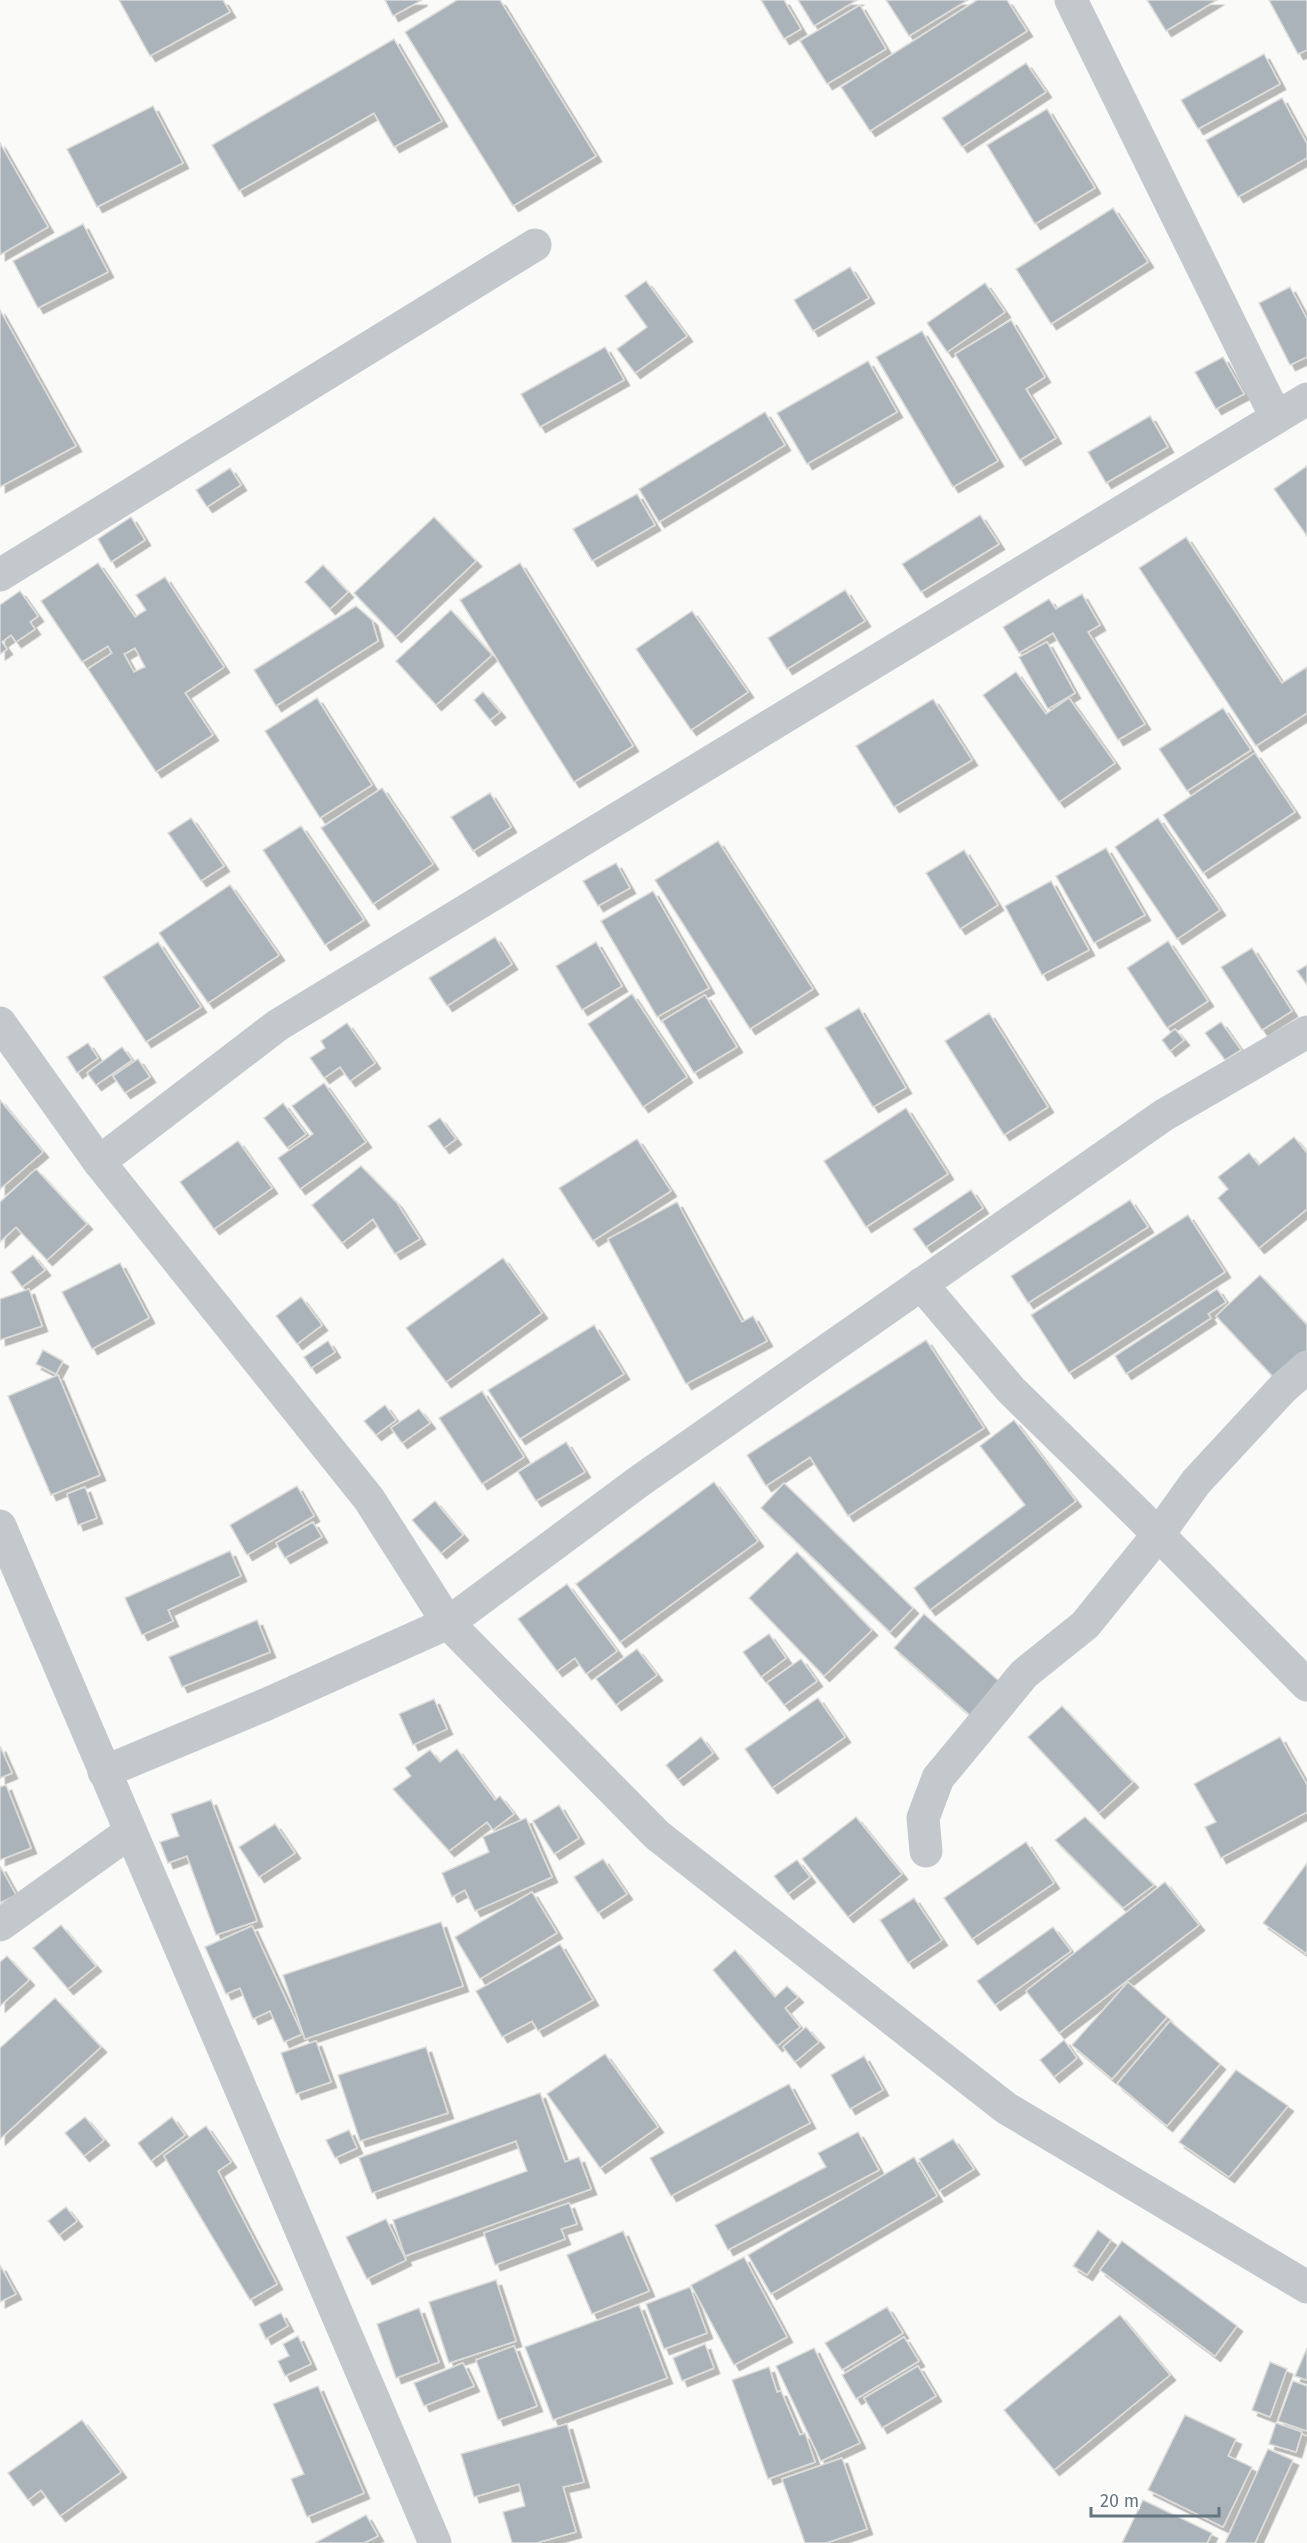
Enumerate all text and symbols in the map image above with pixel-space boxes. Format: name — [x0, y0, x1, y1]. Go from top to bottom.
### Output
scale bar — [1091, 2480, 1218, 2518]
text: 20 m — [1100, 2490, 1139, 2512]

